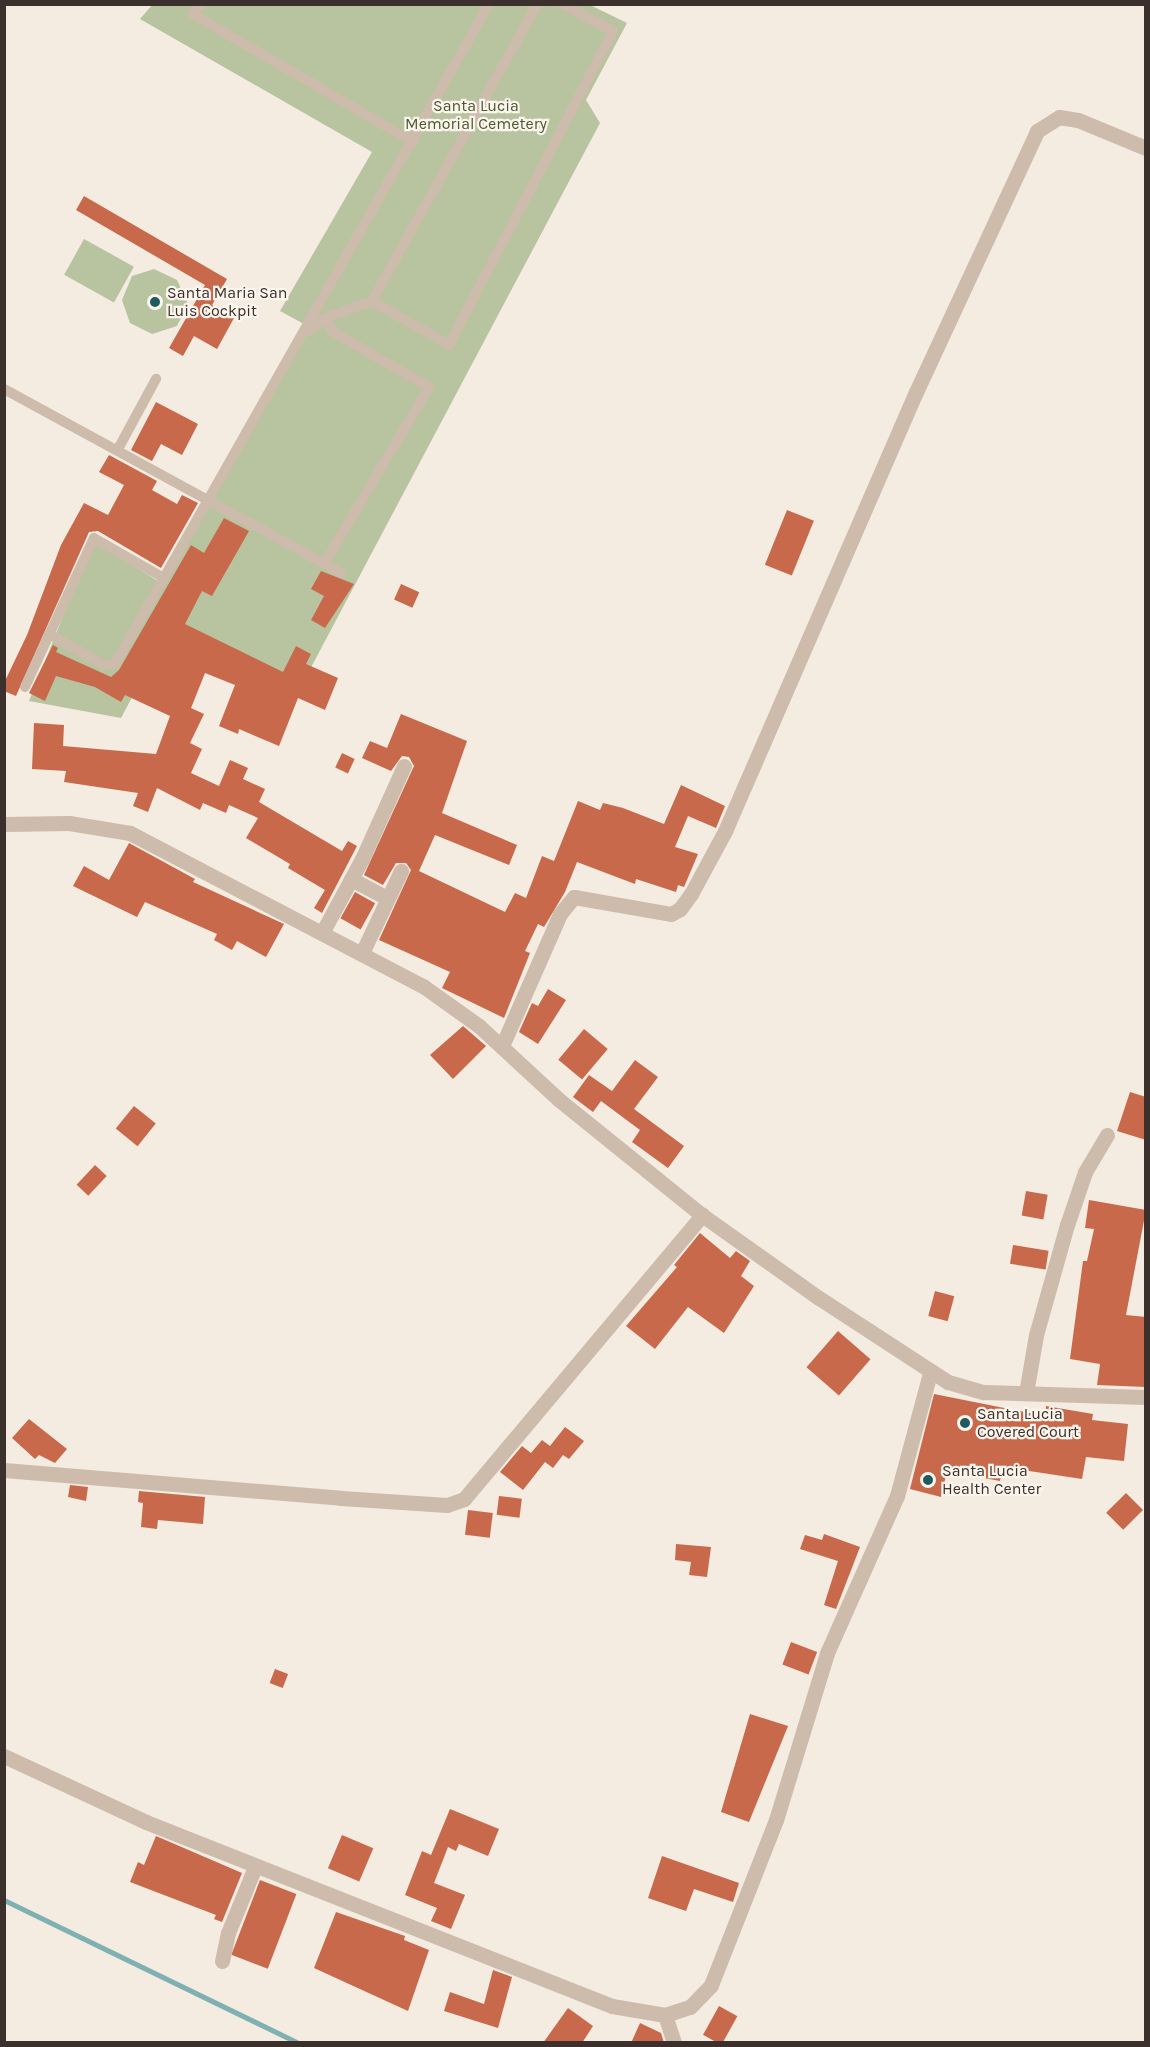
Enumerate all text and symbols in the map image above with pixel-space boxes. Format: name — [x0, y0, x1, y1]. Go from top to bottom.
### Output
park label: Santa Lucia Memorial Cemetery — [405, 96, 547, 134]
place label: Santa Maria San Luis Cockpit — [167, 283, 287, 321]
marker: Santa Maria San Luis Cockpit — [148, 295, 162, 309]
place label: Santa Lucia Covered Court — [977, 1404, 1079, 1442]
marker: Santa Lucia Covered Court — [958, 1416, 972, 1430]
place label: Santa Lucia Health Center — [942, 1461, 1041, 1499]
marker: Santa Lucia Health Center — [919, 1471, 937, 1489]

